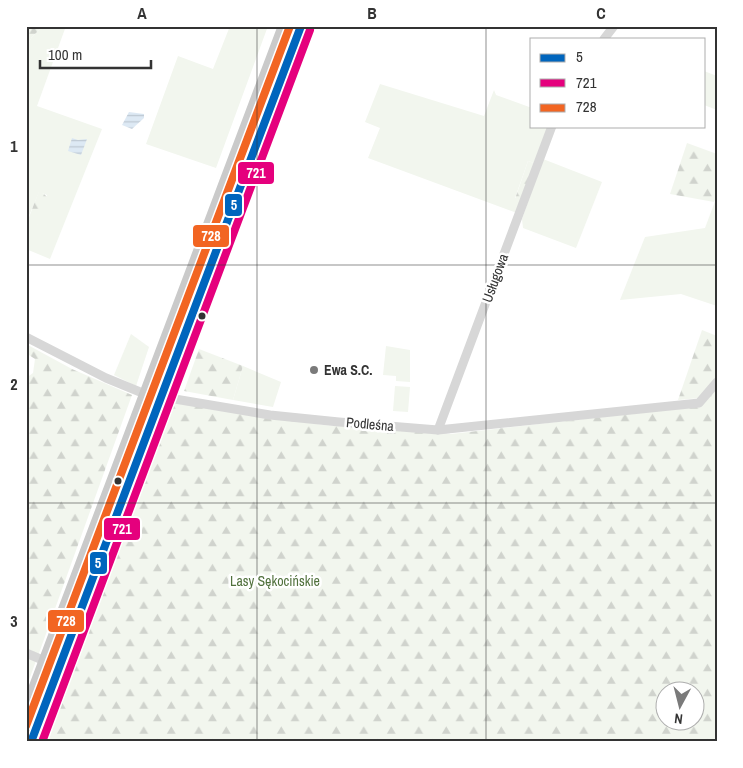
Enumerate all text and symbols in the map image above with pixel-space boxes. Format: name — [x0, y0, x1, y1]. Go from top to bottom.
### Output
text: A — [137, 2, 147, 24]
text: B — [367, 2, 377, 24]
text: C — [596, 2, 606, 24]
scale bar — [40, 38, 151, 70]
legend — [530, 38, 706, 128]
text: 100 m — [48, 44, 82, 65]
text: 5 — [576, 46, 583, 67]
text: 721 — [576, 72, 597, 93]
text: 728 — [576, 96, 597, 117]
text: 1 — [10, 135, 18, 157]
line badge: 721 — [237, 161, 275, 185]
text: 721 — [246, 164, 266, 182]
line badge: 5 — [224, 193, 243, 217]
text: 5 — [231, 196, 238, 214]
line badge: 728 — [192, 224, 230, 248]
text: 728 — [201, 227, 221, 245]
street label: Usługowa — [478, 251, 512, 305]
unlabelled marker — [197, 311, 207, 321]
place label: Ewa S.C. — [324, 361, 373, 379]
marker: Ewa S.C. — [308, 364, 320, 376]
text: 2 — [10, 373, 18, 395]
street label: Podleśna — [345, 413, 395, 435]
unlabelled marker — [113, 476, 123, 486]
line badge: 721 — [103, 517, 141, 541]
text: 721 — [112, 520, 132, 538]
line badge: 5 — [89, 551, 108, 575]
text: 5 — [95, 554, 102, 572]
park label: Lasy Sękocińskie — [230, 572, 320, 590]
line badge: 728 — [47, 609, 85, 633]
text: 3 — [10, 610, 18, 632]
text: 728 — [56, 612, 76, 630]
north arrow — [656, 680, 706, 730]
text: N — [673, 709, 684, 728]

